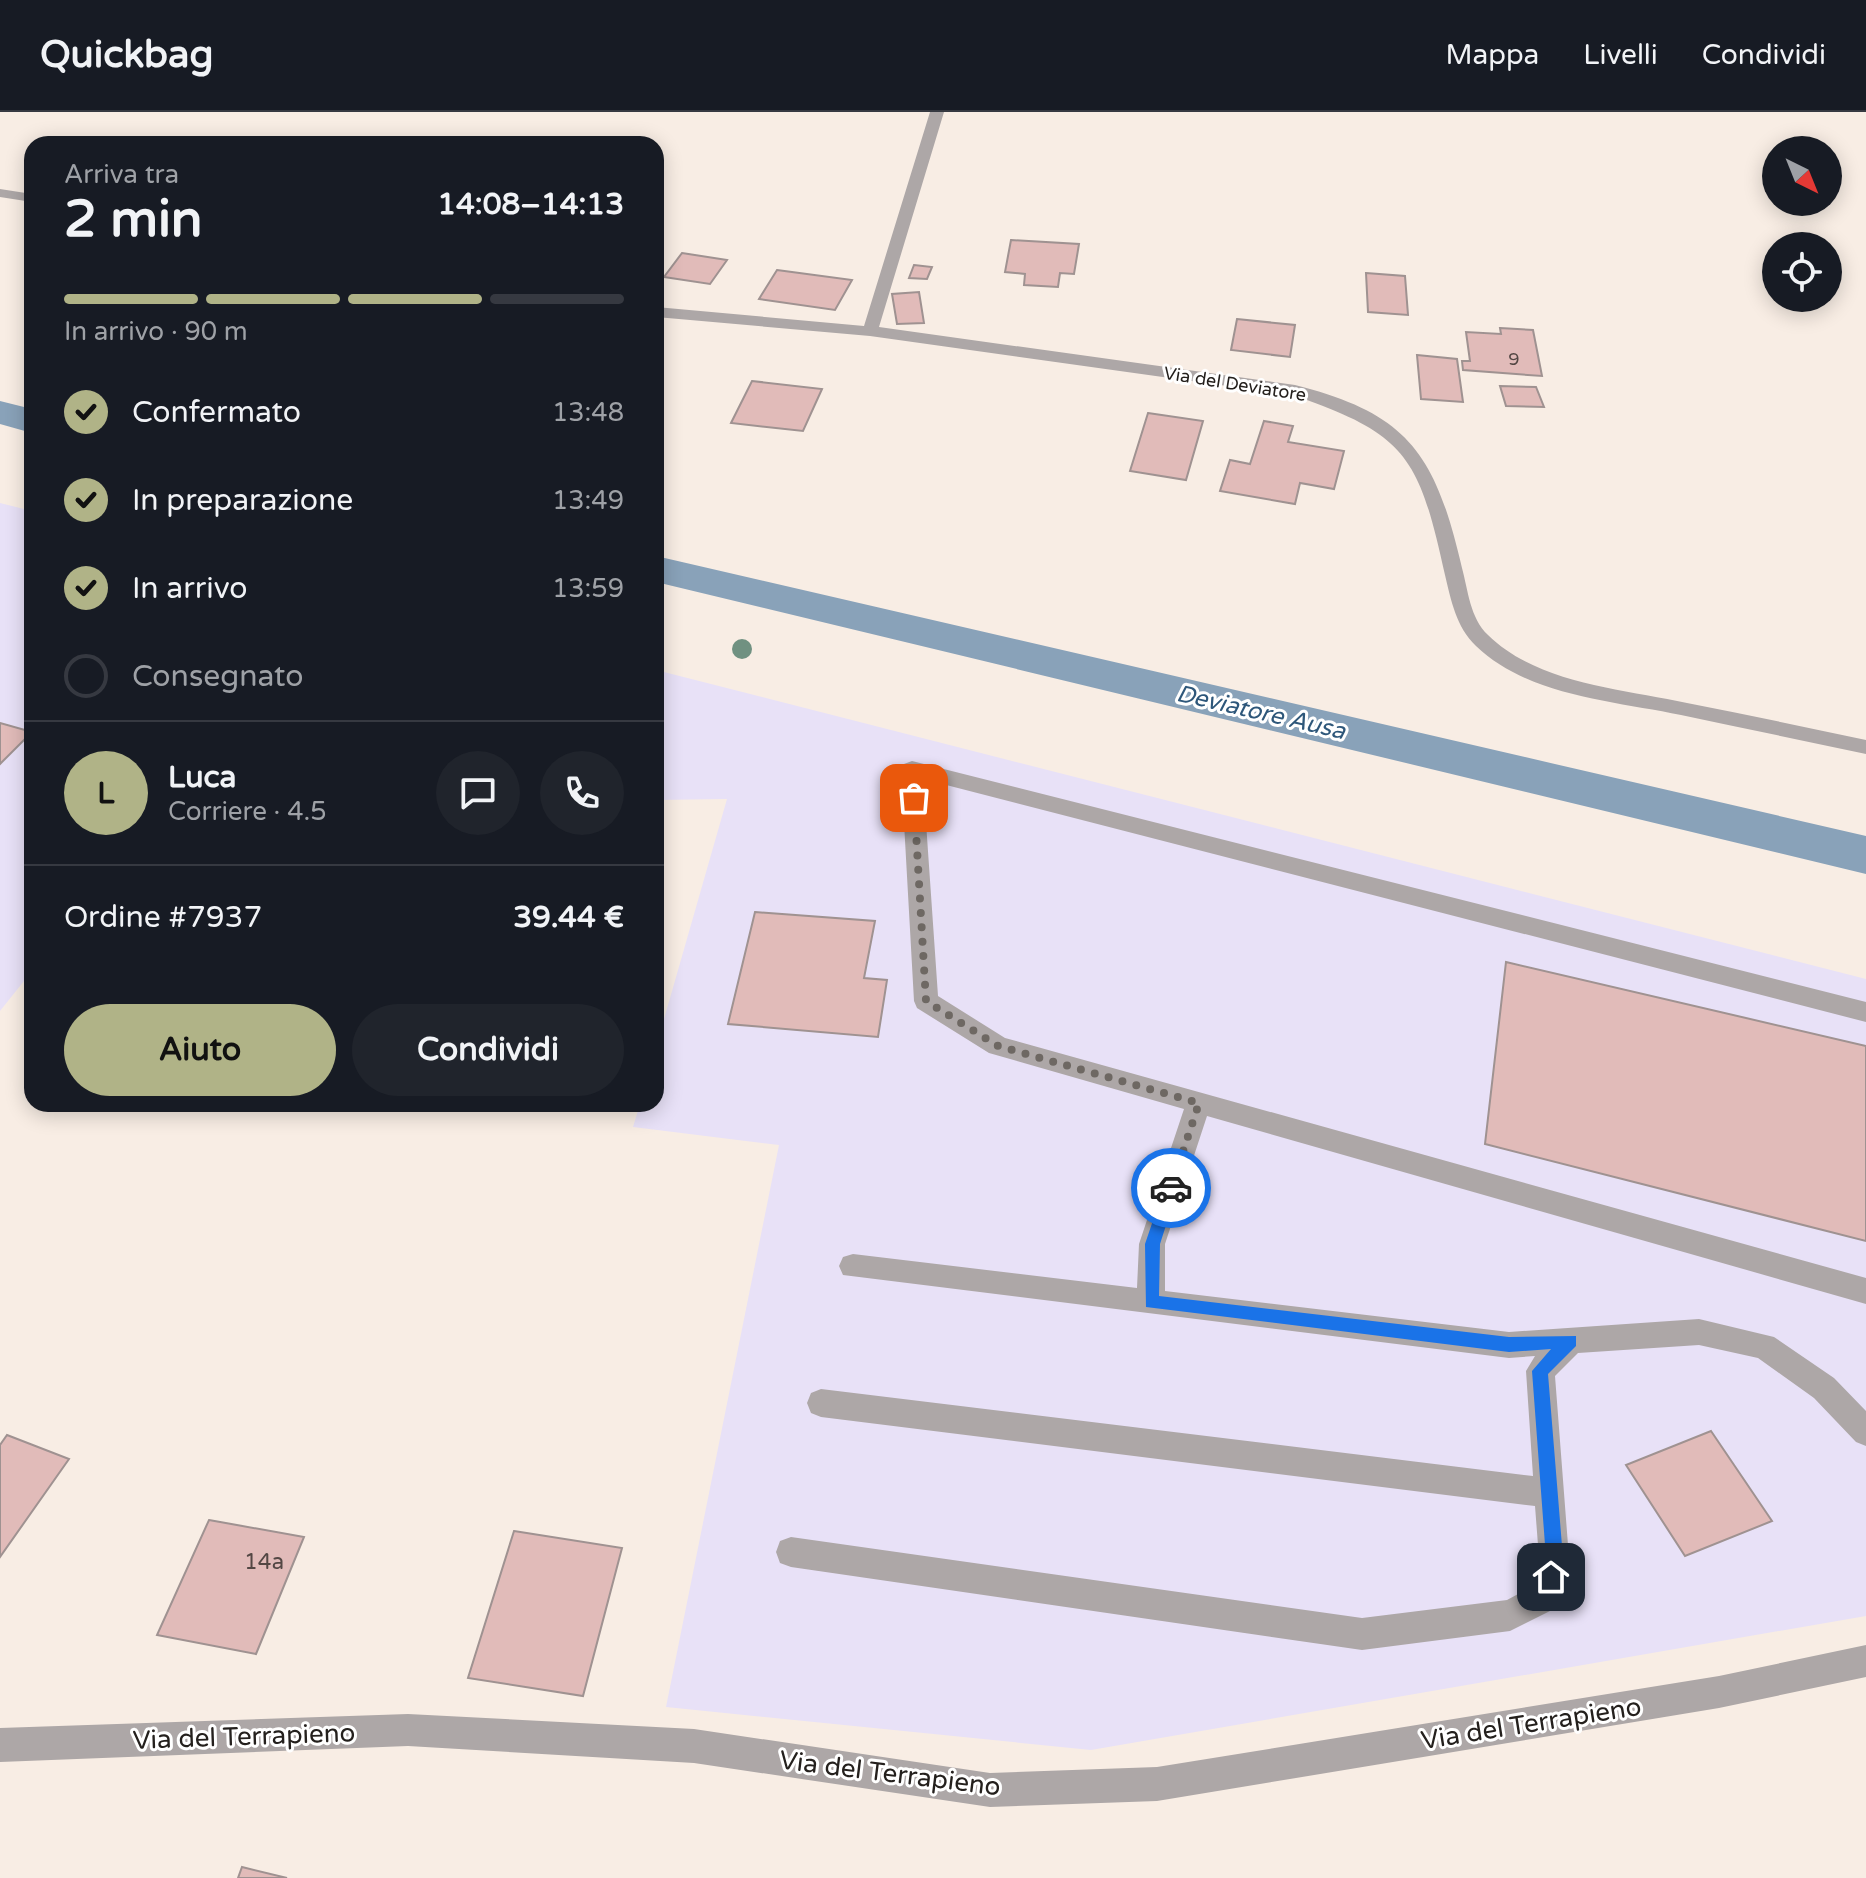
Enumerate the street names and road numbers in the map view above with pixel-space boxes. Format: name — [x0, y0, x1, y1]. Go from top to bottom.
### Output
street label: Via del Deviatore — [1162, 362, 1308, 406]
street label: Via del Terrapieno — [1419, 1691, 1643, 1756]
street label: Via del Terrapieno — [132, 1717, 356, 1756]
street label: Via del Terrapieno — [778, 1745, 1002, 1802]

